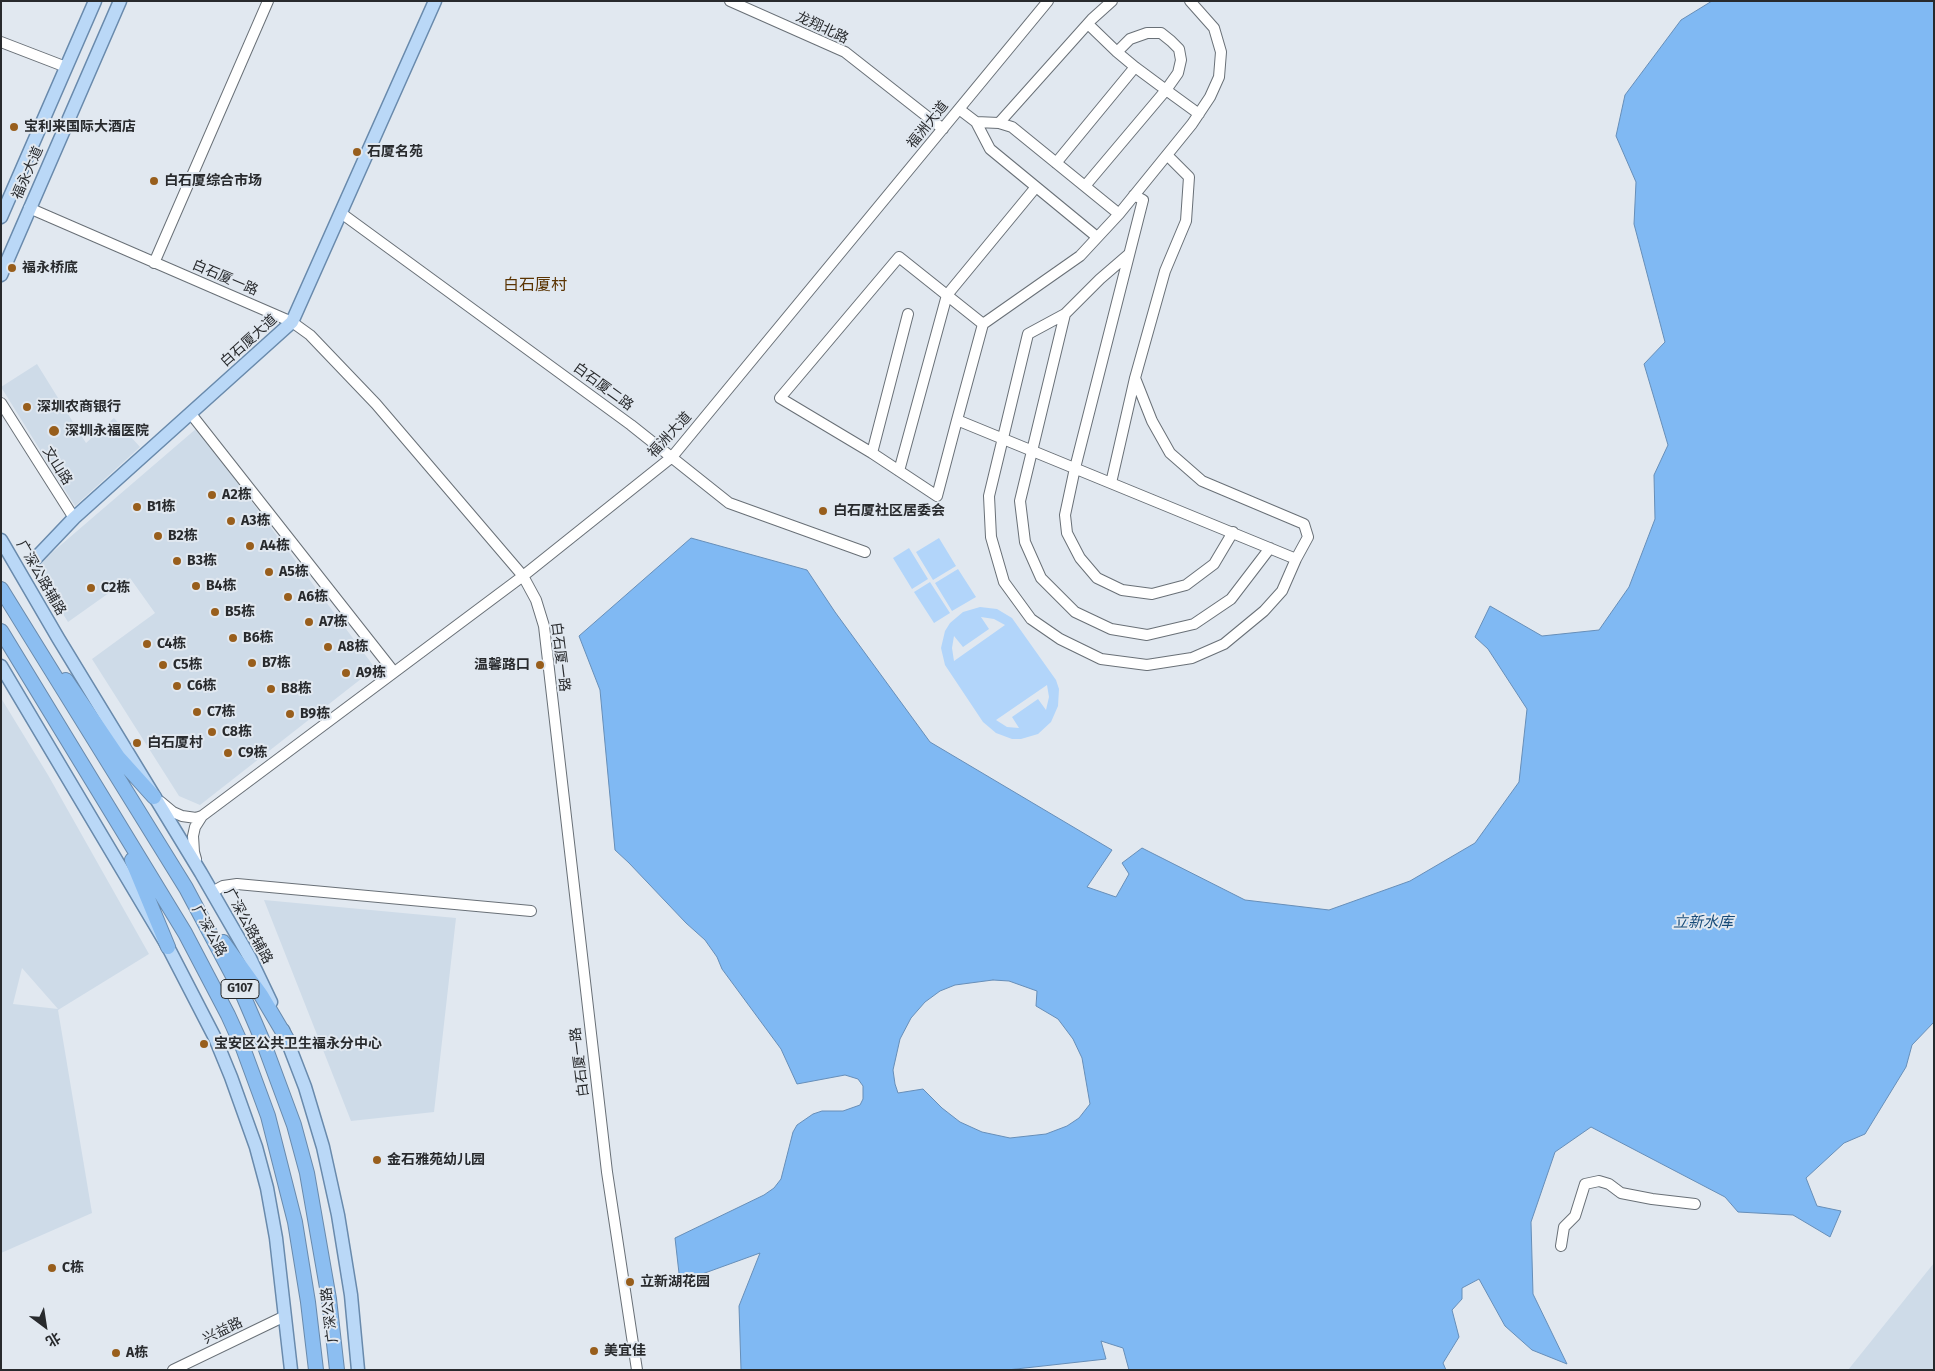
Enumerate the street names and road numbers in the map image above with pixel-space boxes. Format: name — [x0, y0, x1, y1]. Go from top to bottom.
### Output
street label: 龙翔北路 — [793, 9, 851, 47]
street label: 福洲大道 — [904, 98, 952, 152]
street label: 福永大道 — [9, 144, 47, 202]
street label: 白石厦一路 — [190, 257, 260, 299]
street label: 白石厦大道 — [217, 311, 281, 371]
street label: 白石厦二路 — [570, 360, 636, 414]
street label: 福洲大道 — [645, 409, 695, 461]
street label: 文山路 — [39, 444, 75, 488]
street label: 广深公路辅路 — [13, 537, 69, 619]
street label: 白石厦一路 — [547, 621, 573, 693]
street label: 广深公路辅路 — [220, 885, 276, 967]
street label: 广深公路 — [188, 902, 230, 960]
road number: G107 — [221, 980, 259, 999]
street label: 白石厦一路 — [567, 1026, 593, 1098]
street label: 广深公路 — [318, 1286, 342, 1344]
street label: 兴益路 — [200, 1314, 246, 1348]

